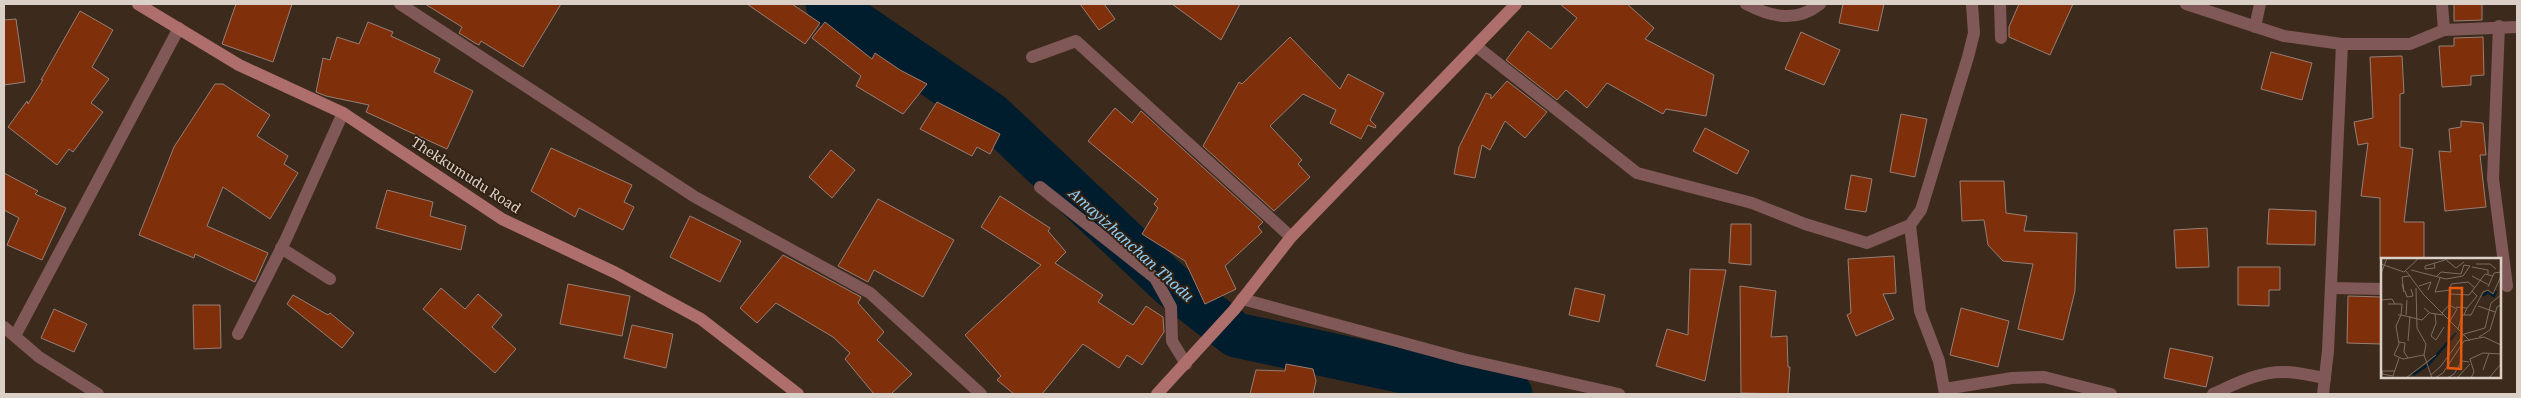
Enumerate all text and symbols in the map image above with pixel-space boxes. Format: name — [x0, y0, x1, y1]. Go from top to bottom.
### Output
street label: Thekkumudu Road — [408, 132, 525, 217]
water label: Amayizhanchan Thodu — [1064, 182, 1198, 306]
inset map — [2381, 258, 2501, 378]

